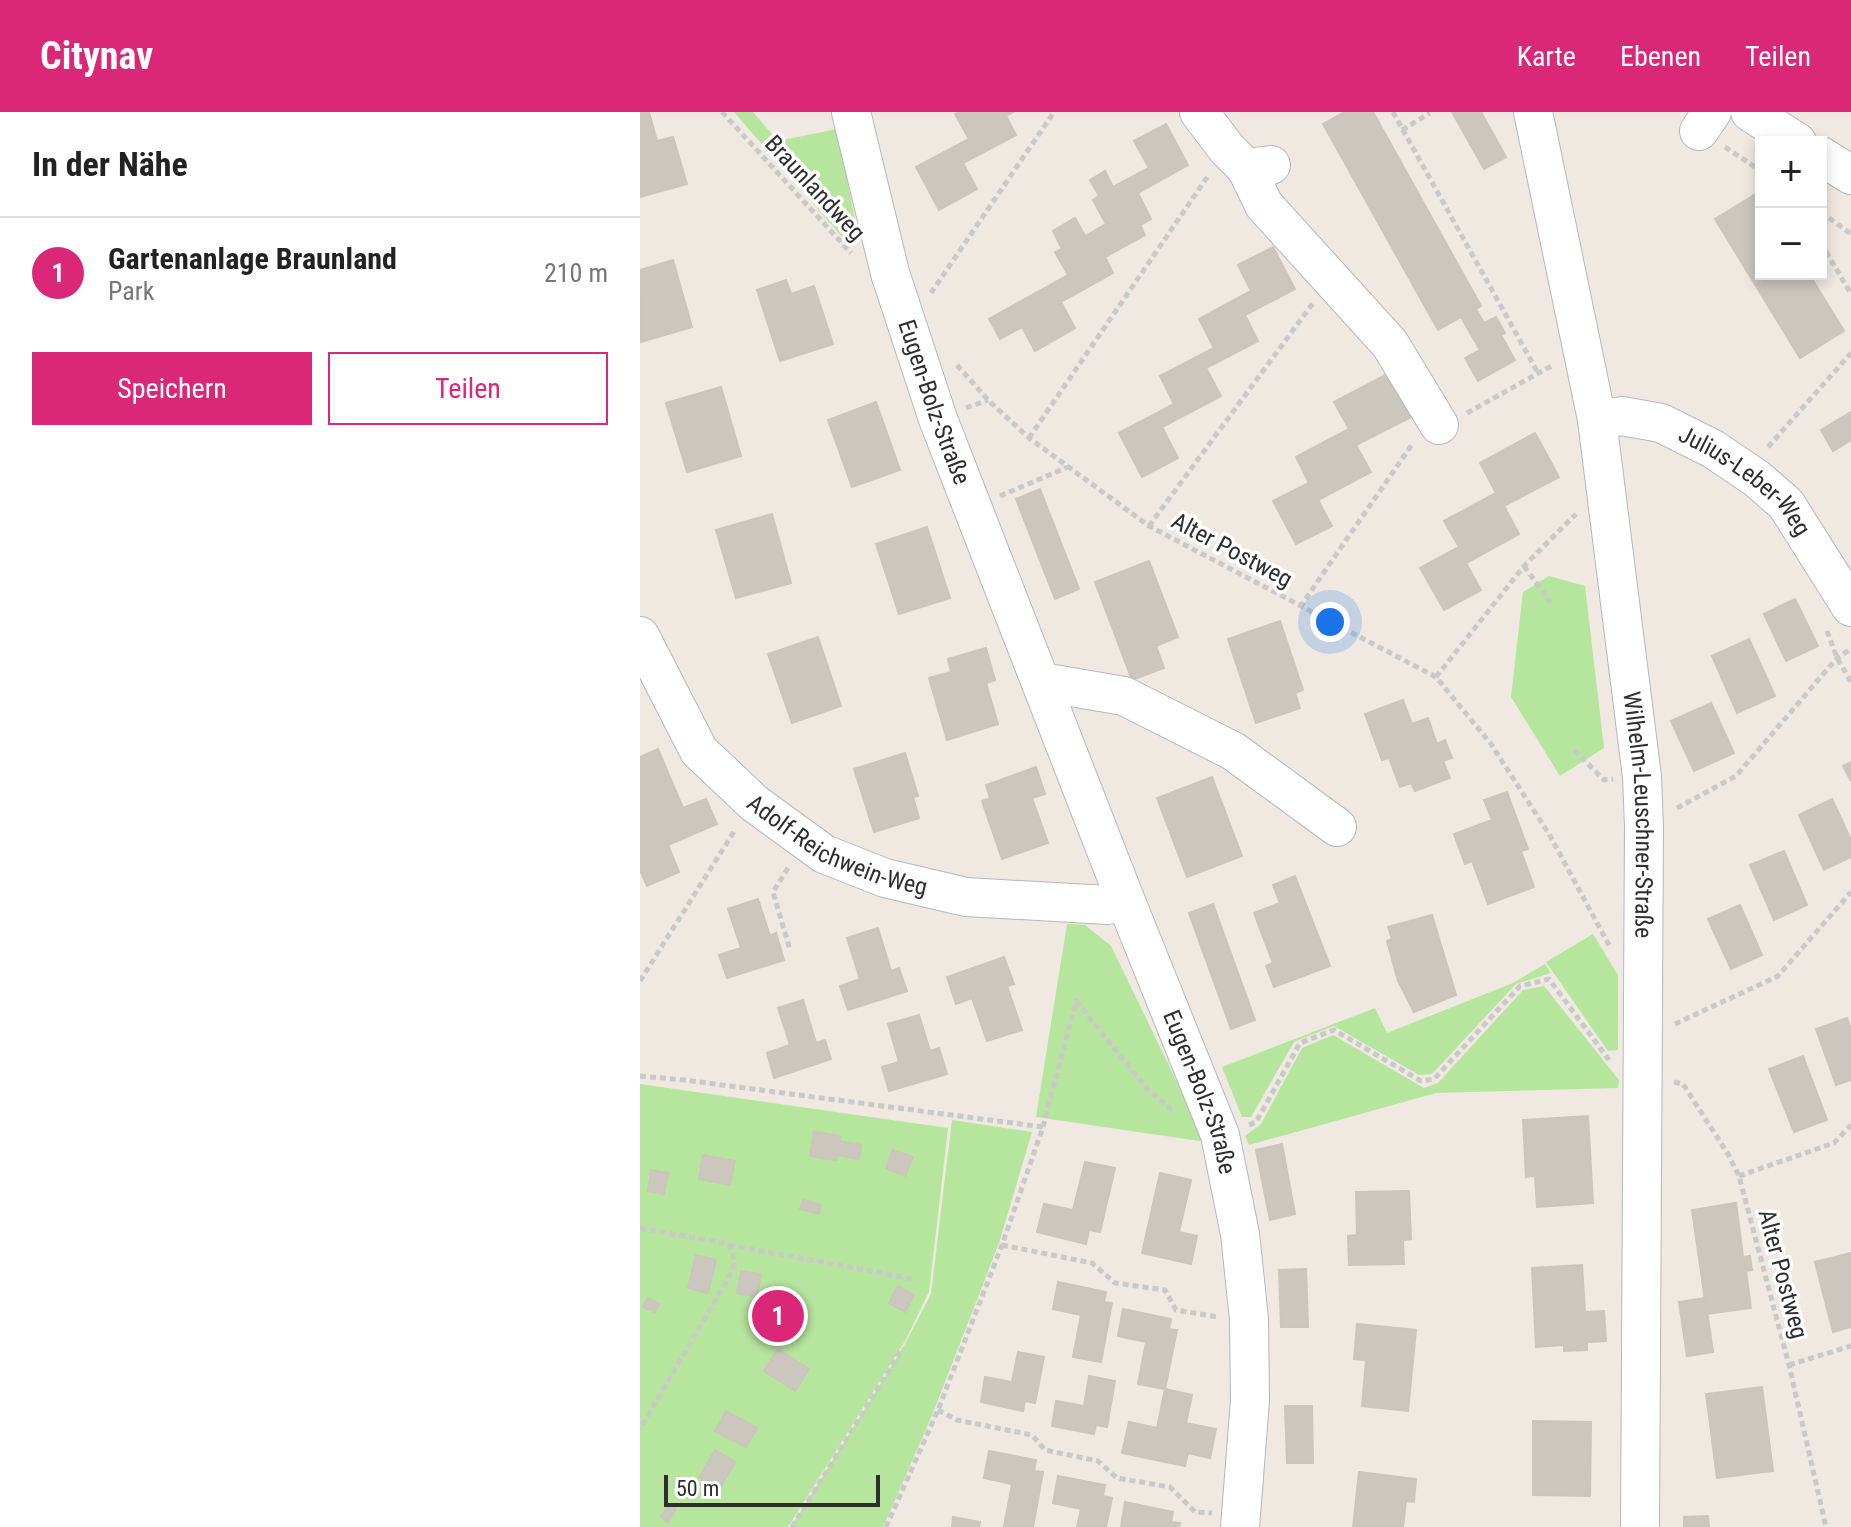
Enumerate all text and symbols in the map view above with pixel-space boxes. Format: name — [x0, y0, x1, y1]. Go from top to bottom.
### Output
text: Citynav — [40, 34, 153, 78]
text: Karte — [1517, 40, 1576, 73]
text: Ebenen — [1620, 40, 1701, 73]
text: Teilen — [1745, 40, 1811, 73]
street label: Braunlandweg — [759, 129, 871, 247]
map controls — [1755, 136, 1827, 280]
button: + — [1755, 136, 1827, 208]
text: In der Nähe — [32, 144, 188, 184]
button: − — [1755, 208, 1827, 280]
text: Gartenanlage Braunland — [108, 241, 397, 276]
text: 1 — [51, 258, 65, 288]
text: 210 m — [544, 258, 608, 288]
text: Park — [108, 276, 154, 306]
street label: Eugen-Bolz-Straße — [892, 316, 976, 488]
button: Speichern — [32, 352, 312, 425]
button: Teilen — [328, 352, 608, 425]
street label: Julius-Leber-Weg — [1674, 420, 1816, 541]
street label: Alter Postweg — [1167, 507, 1297, 593]
your location — [1310, 602, 1350, 642]
street label: Wilhelm-Leuschner-Straße — [1617, 690, 1658, 938]
street label: Adolf-Reichwein-Weg — [742, 789, 930, 901]
street label: Eugen-Bolz-Straße — [1157, 1006, 1242, 1177]
street label: Alter Postweg — [1752, 1206, 1814, 1342]
pin: 1 — [752, 1286, 804, 1346]
scale bar — [664, 1471, 880, 1507]
text: 50 m — [676, 1476, 719, 1501]

